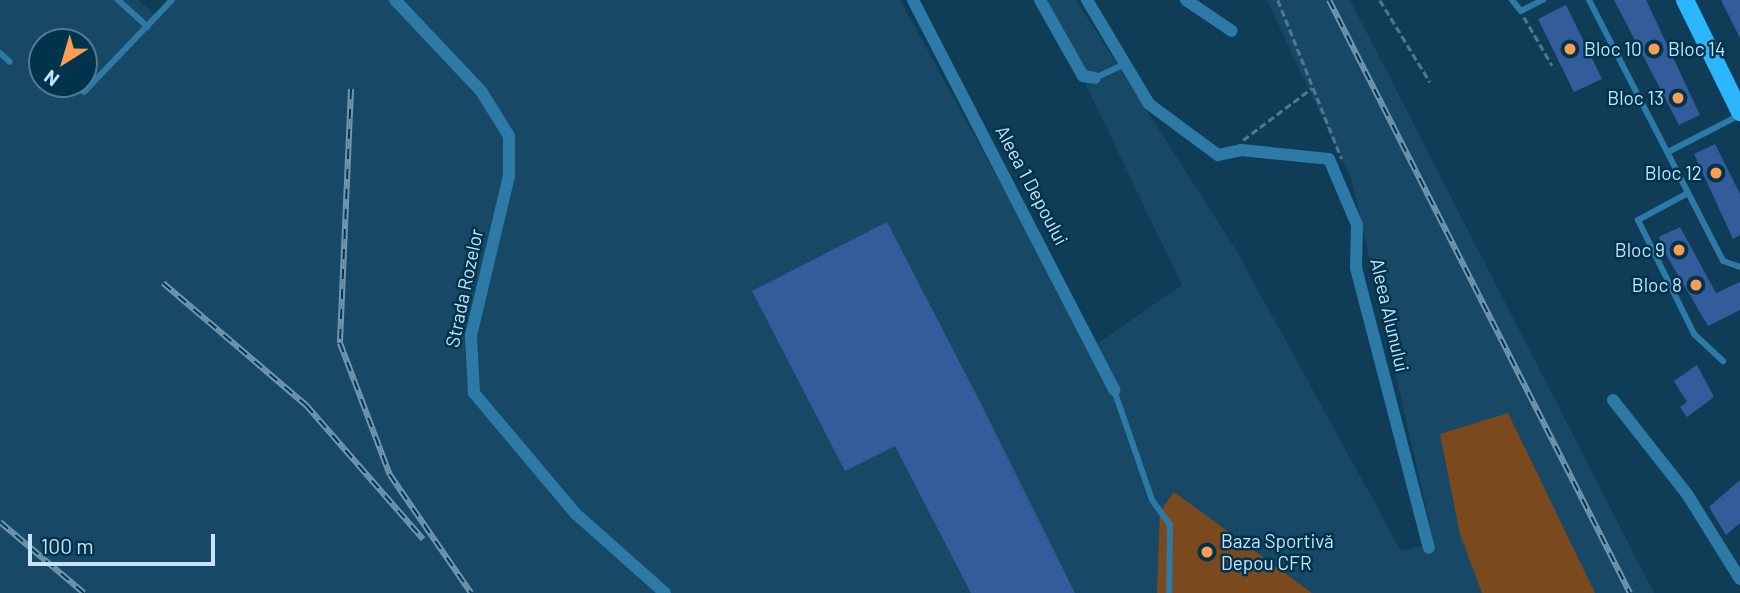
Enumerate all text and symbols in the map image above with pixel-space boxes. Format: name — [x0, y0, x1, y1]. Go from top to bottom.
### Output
north arrow — [28, 28, 98, 98]
place label: Bloc 10 — [1584, 38, 1642, 60]
place label: Bloc 14 — [1668, 38, 1725, 60]
marker: Bloc 10 — [1562, 41, 1578, 57]
marker: Bloc 14 — [1646, 41, 1662, 57]
text: N — [39, 66, 63, 92]
place label: Bloc 13 — [1607, 87, 1664, 109]
marker: Bloc 13 — [1670, 90, 1686, 106]
street label: Aleea 1 Depoului — [991, 121, 1073, 249]
place label: Bloc 12 — [1645, 162, 1702, 184]
marker: Bloc 12 — [1708, 165, 1724, 181]
street label: Strada Rozelor — [440, 227, 488, 349]
place label: Bloc 9 — [1615, 239, 1665, 261]
marker: Bloc 9 — [1671, 242, 1687, 258]
street label: Aleea Alunului — [1366, 256, 1414, 374]
place label: Bloc 8 — [1632, 274, 1682, 296]
marker: Bloc 8 — [1688, 277, 1704, 293]
scale bar — [32, 520, 219, 564]
place label: Baza Sportivă Depou CFR — [1221, 530, 1334, 574]
text: 100 m — [41, 533, 94, 558]
marker: Baza Sportivă Depou CFR — [1199, 544, 1215, 560]

